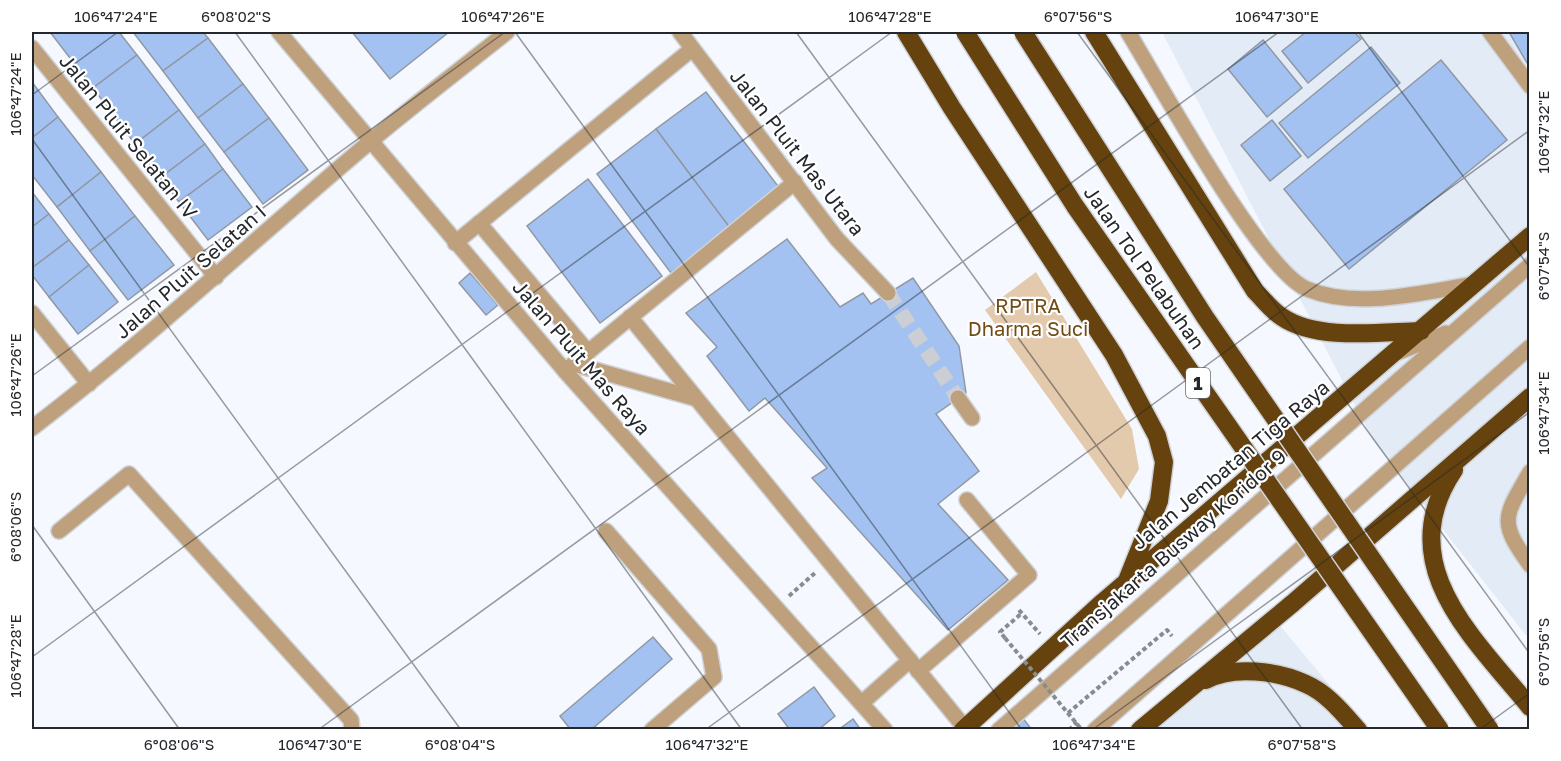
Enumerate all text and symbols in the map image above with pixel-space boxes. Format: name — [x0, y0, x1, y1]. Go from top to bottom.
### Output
text: 106°47'24"E — [74, 7, 158, 25]
text: 6°08'02"S — [201, 7, 271, 25]
text: 106°47'26"E — [461, 7, 545, 25]
text: 106°47'28"E — [848, 7, 932, 25]
text: 6°07'56"S — [1044, 7, 1112, 25]
text: 106°47'30"E — [1235, 7, 1319, 25]
street label: Jalan Pluit Selatan IV — [55, 49, 203, 223]
text: 106°47'24"E — [6, 52, 24, 136]
street label: Jalan Pluit Mas Utara — [726, 64, 870, 240]
text: 106°47'32"E — [1534, 90, 1552, 174]
street label: Jalan Tol Pelabuhan — [1080, 181, 1210, 353]
street label: Jalan Pluit Selatan I — [110, 199, 270, 343]
text: 6°07'54"S — [1534, 232, 1552, 300]
street label: Jalan Pluit Mas Raya — [508, 275, 656, 439]
park label: RPTRA Dharma Suci — [968, 293, 1088, 340]
text: 106°47'26"E — [6, 333, 24, 417]
road number: 1 — [1186, 368, 1210, 398]
text: 106°47'34"E — [1534, 371, 1552, 455]
street label: Jalan Jembatan Tiga Raya — [1126, 374, 1334, 554]
street label: Transjakarta Busway Koridor 9 — [1055, 444, 1291, 652]
text: 6°08'06"S — [6, 492, 24, 562]
text: 106°47'28"E — [6, 614, 24, 698]
text: 6°07'56"S — [1534, 618, 1552, 686]
text: 6°08'06"S — [144, 735, 214, 753]
text: 106°47'30"E — [278, 735, 362, 753]
text: 6°08'04"S — [425, 735, 495, 753]
text: 106°47'32"E — [665, 735, 749, 753]
text: 106°47'34"E — [1052, 735, 1136, 753]
text: 6°07'58"S — [1268, 735, 1336, 753]

